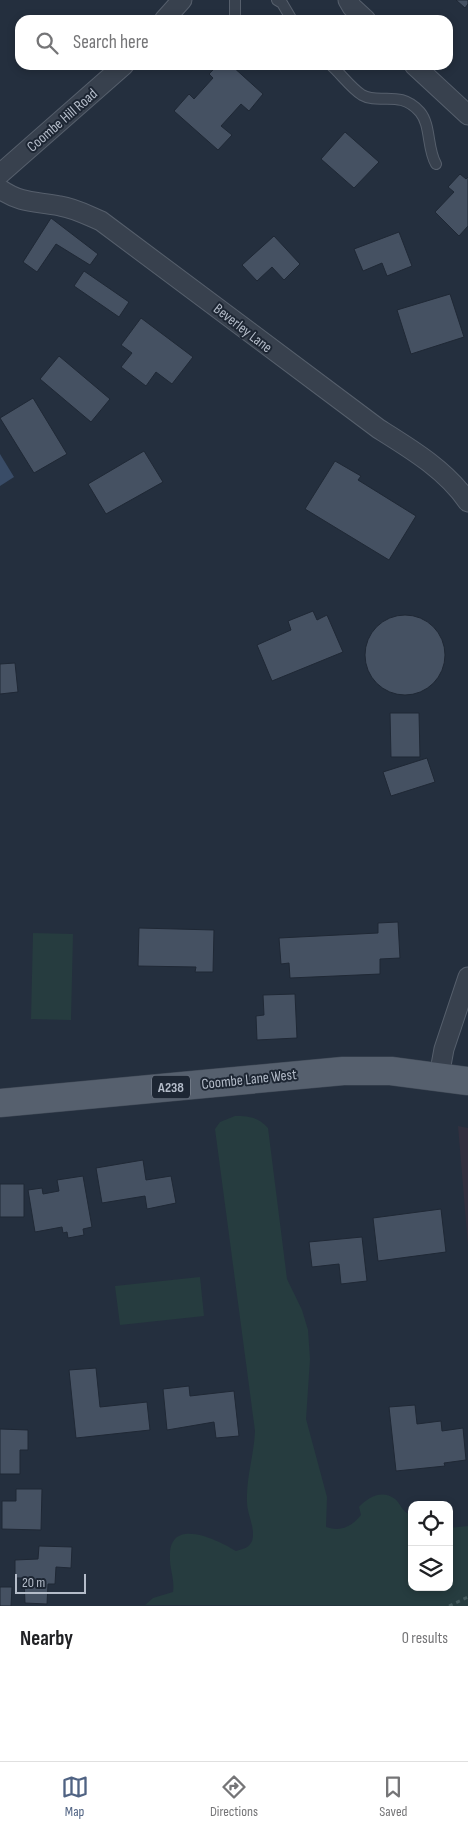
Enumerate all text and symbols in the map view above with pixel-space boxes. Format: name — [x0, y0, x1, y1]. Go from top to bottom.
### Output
search box — [15, 15, 453, 70]
icon: search — [33, 29, 61, 57]
text: Search here — [73, 31, 149, 54]
street label: Coombe Hill Road — [23, 85, 101, 156]
street label: Beverley Lane — [210, 300, 276, 357]
street label: Coombe Lane West — [201, 1065, 298, 1094]
road number: A238 — [152, 1076, 190, 1098]
map controls — [408, 1501, 453, 1591]
button: locate — [408, 1501, 453, 1546]
button: layers — [408, 1546, 453, 1591]
scale bar — [15, 1571, 86, 1594]
text: 20 m — [22, 1574, 45, 1591]
text: Nearby — [20, 1626, 73, 1651]
text: 0 results — [402, 1629, 448, 1648]
tab: Map — [61, 1773, 89, 1820]
tab: Directions — [210, 1773, 258, 1820]
tab: Saved — [379, 1773, 407, 1820]

